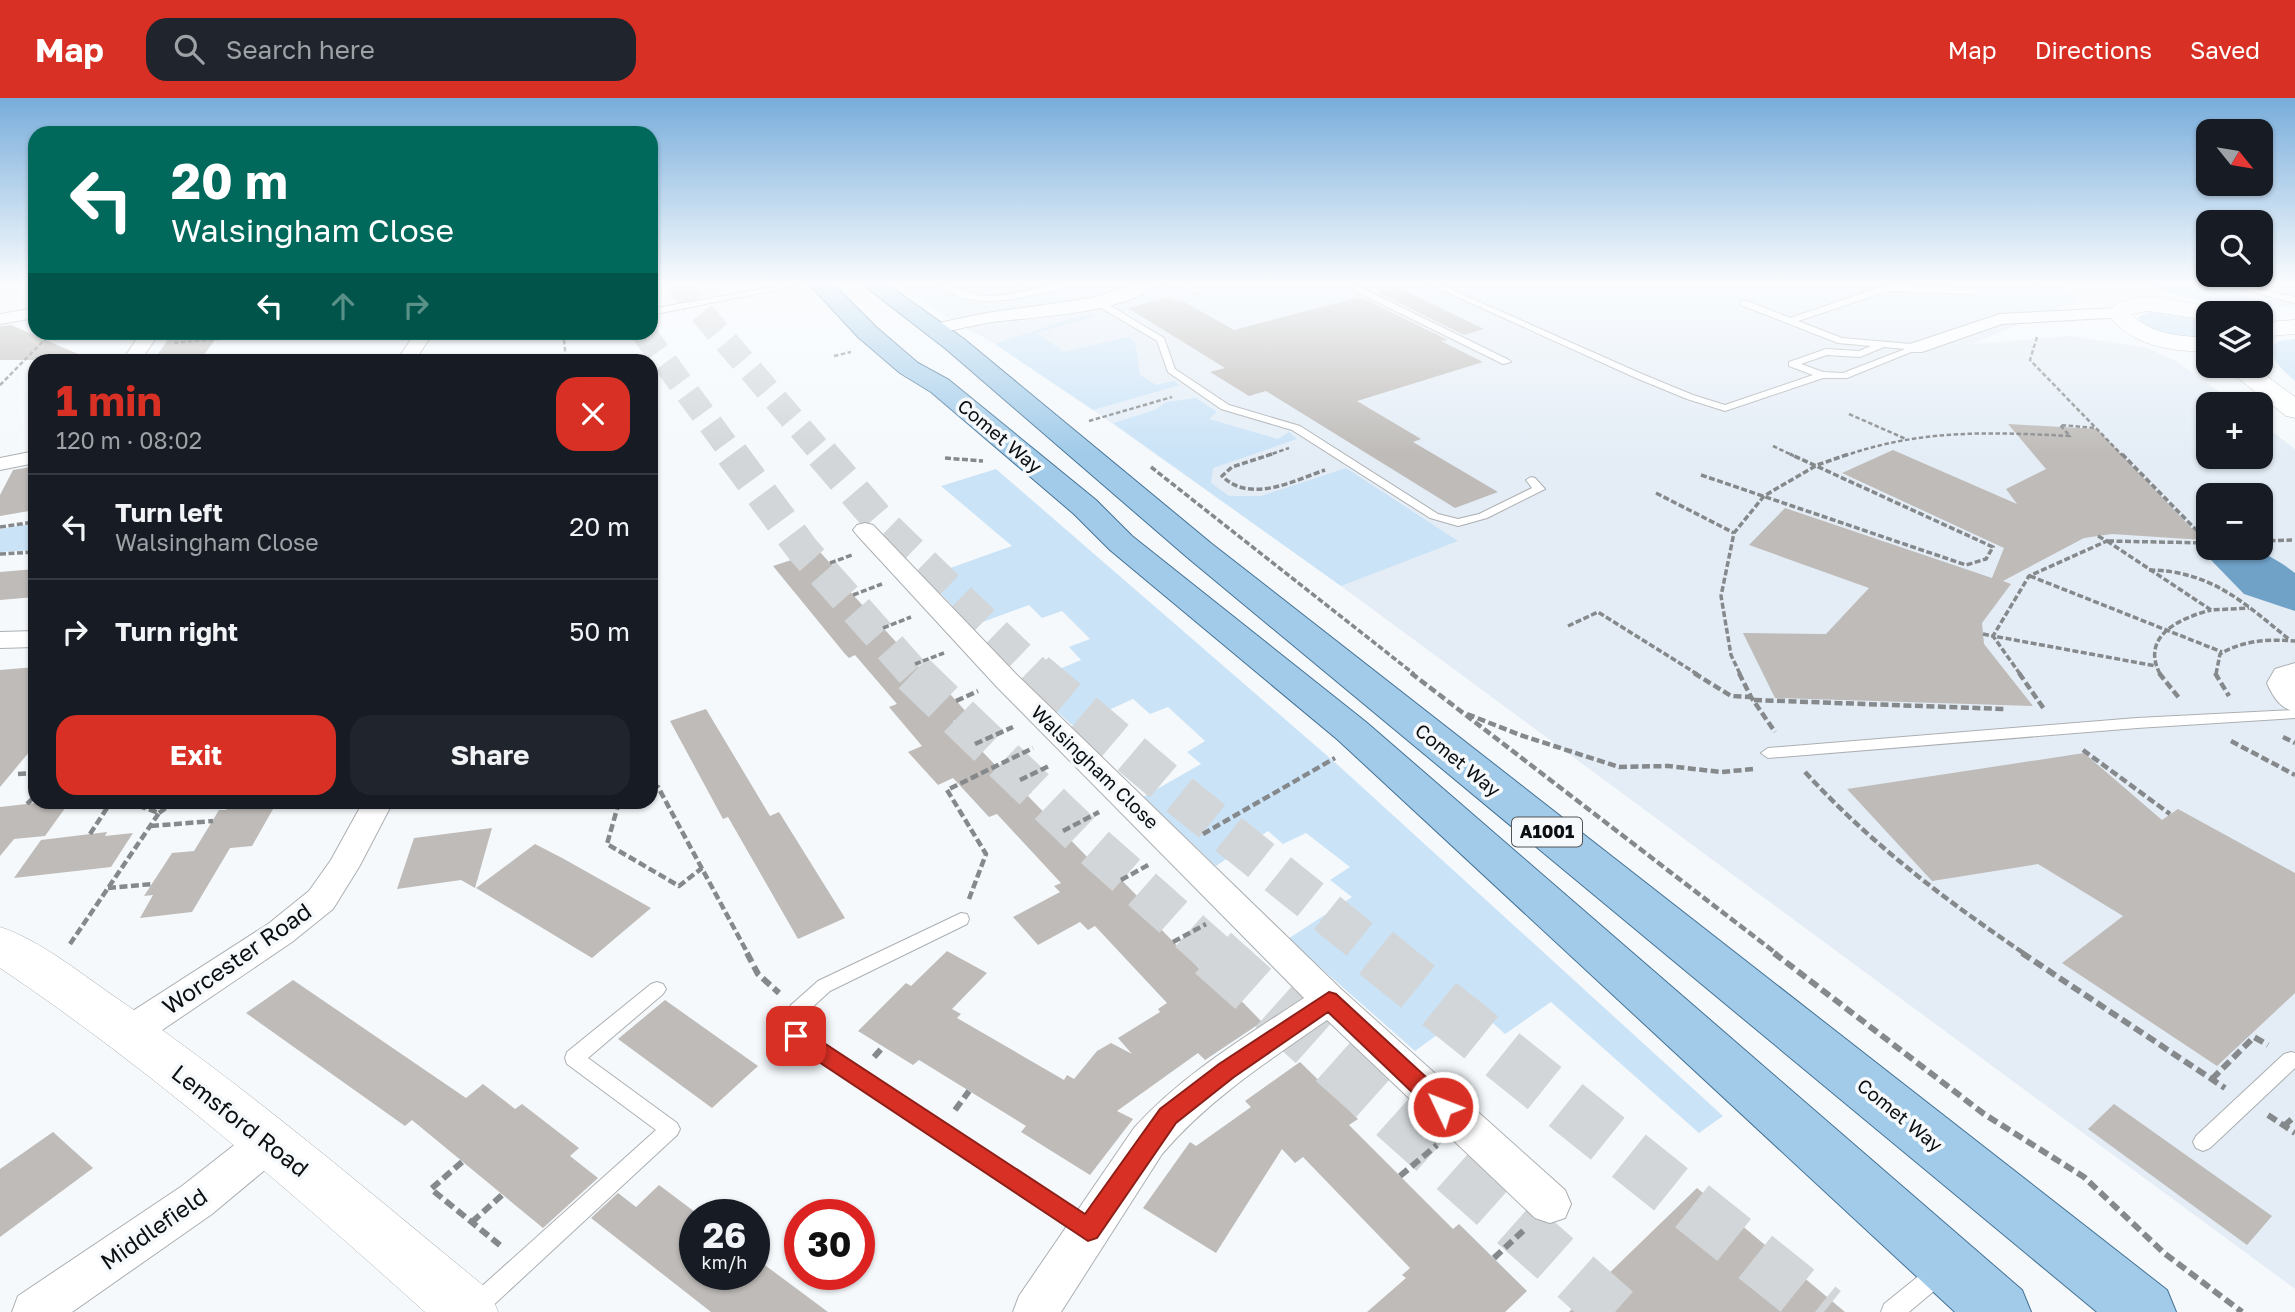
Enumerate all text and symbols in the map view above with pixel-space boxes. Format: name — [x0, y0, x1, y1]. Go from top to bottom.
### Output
search box — [146, 18, 636, 81]
text: Map — [35, 30, 104, 69]
icon: search — [170, 30, 208, 68]
text: Search here — [226, 34, 375, 65]
text: Map — [1948, 35, 1997, 64]
text: Directions — [2035, 35, 2152, 64]
text: Saved — [2190, 35, 2260, 64]
north arrow — [2196, 119, 2273, 196]
map controls — [2196, 119, 2273, 560]
text: 20 m — [171, 151, 288, 210]
icon: left — [56, 154, 147, 245]
button: search — [2196, 210, 2273, 287]
text: Walsingham Close — [171, 211, 454, 249]
icon: left — [251, 287, 289, 325]
icon: ahead — [324, 287, 362, 325]
icon: right — [397, 287, 435, 325]
button: layers — [2196, 301, 2273, 378]
text: 1 min — [56, 375, 162, 425]
button: close — [556, 377, 630, 451]
button: + — [2196, 392, 2273, 469]
street label: Comet Way — [953, 394, 1047, 478]
text: 120 m · 08:02 — [56, 426, 202, 454]
button: − — [2196, 483, 2273, 560]
text: Turn left — [115, 497, 223, 528]
icon: left — [56, 508, 94, 546]
text: 20 m — [569, 511, 630, 542]
text: Walsingham Close — [115, 528, 319, 556]
icon: right — [56, 613, 94, 651]
text: Turn right — [115, 616, 238, 647]
text: 50 m — [569, 616, 630, 647]
street label: Walsingham Close — [1027, 700, 1164, 833]
button: Exit — [56, 715, 336, 795]
button: Share — [350, 715, 630, 795]
street label: Comet Way — [1411, 718, 1506, 801]
road number: A1001 — [1512, 818, 1582, 846]
street label: Worcester Road — [157, 896, 316, 1020]
pin — [766, 1006, 826, 1066]
icon: arrive — [777, 1017, 815, 1055]
street label: Lemsford Road — [167, 1058, 315, 1182]
position arrow — [1406, 1070, 1480, 1144]
street label: Comet Way — [1853, 1073, 1948, 1156]
street label: Middlefield — [95, 1181, 212, 1275]
speed limit sign: 30 — [784, 1199, 875, 1290]
text: 26 — [703, 1214, 746, 1256]
text: km/h — [702, 1251, 747, 1273]

